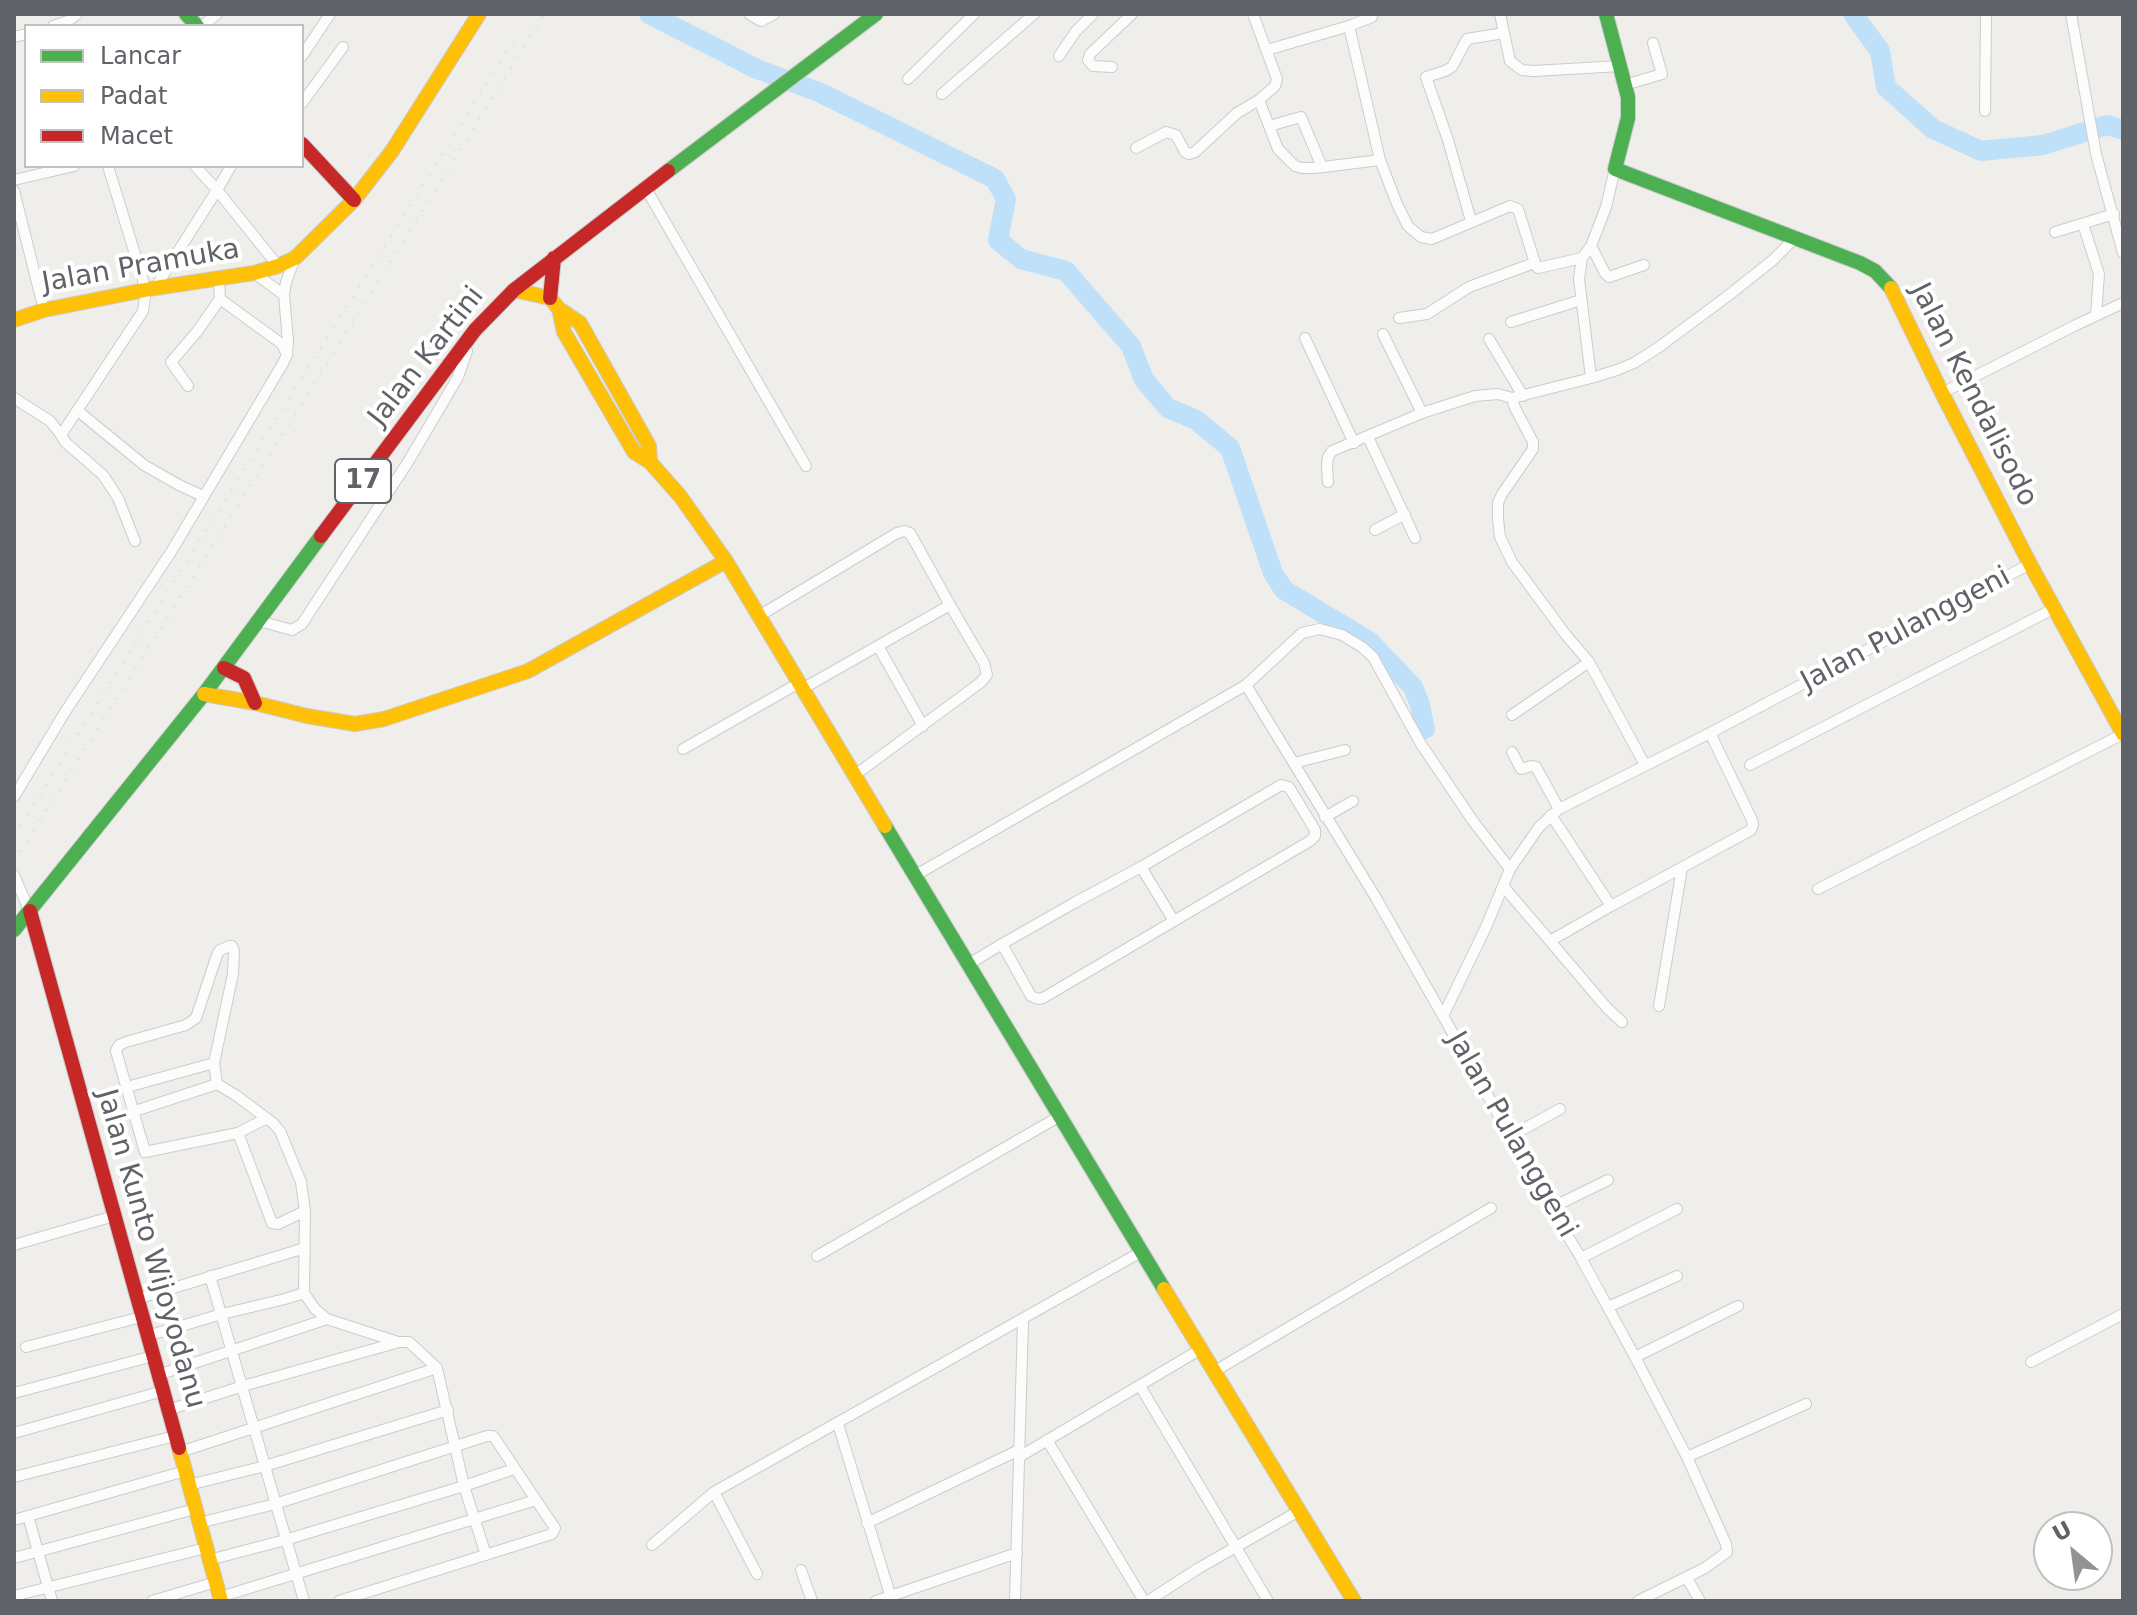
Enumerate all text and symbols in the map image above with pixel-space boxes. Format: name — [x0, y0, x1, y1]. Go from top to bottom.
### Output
legend — [24, 24, 304, 168]
text: Lancar — [100, 42, 181, 70]
text: Padat — [100, 82, 167, 110]
text: Macet — [100, 122, 173, 150]
street label: Jalan Pramuka — [40, 233, 242, 301]
street label: Jalan Kendalisodo — [1902, 278, 2044, 512]
street label: Jalan Kartini — [362, 281, 492, 433]
road number: 17 — [335, 459, 391, 503]
street label: Jalan Pulanggeni — [1796, 561, 2016, 699]
street label: Jalan Pulanggeni — [1438, 1026, 1584, 1244]
street label: Jalan Kunto Wijoyodanu — [88, 1086, 212, 1412]
north arrow — [2033, 1511, 2113, 1591]
text: U — [2048, 1516, 2076, 1547]

